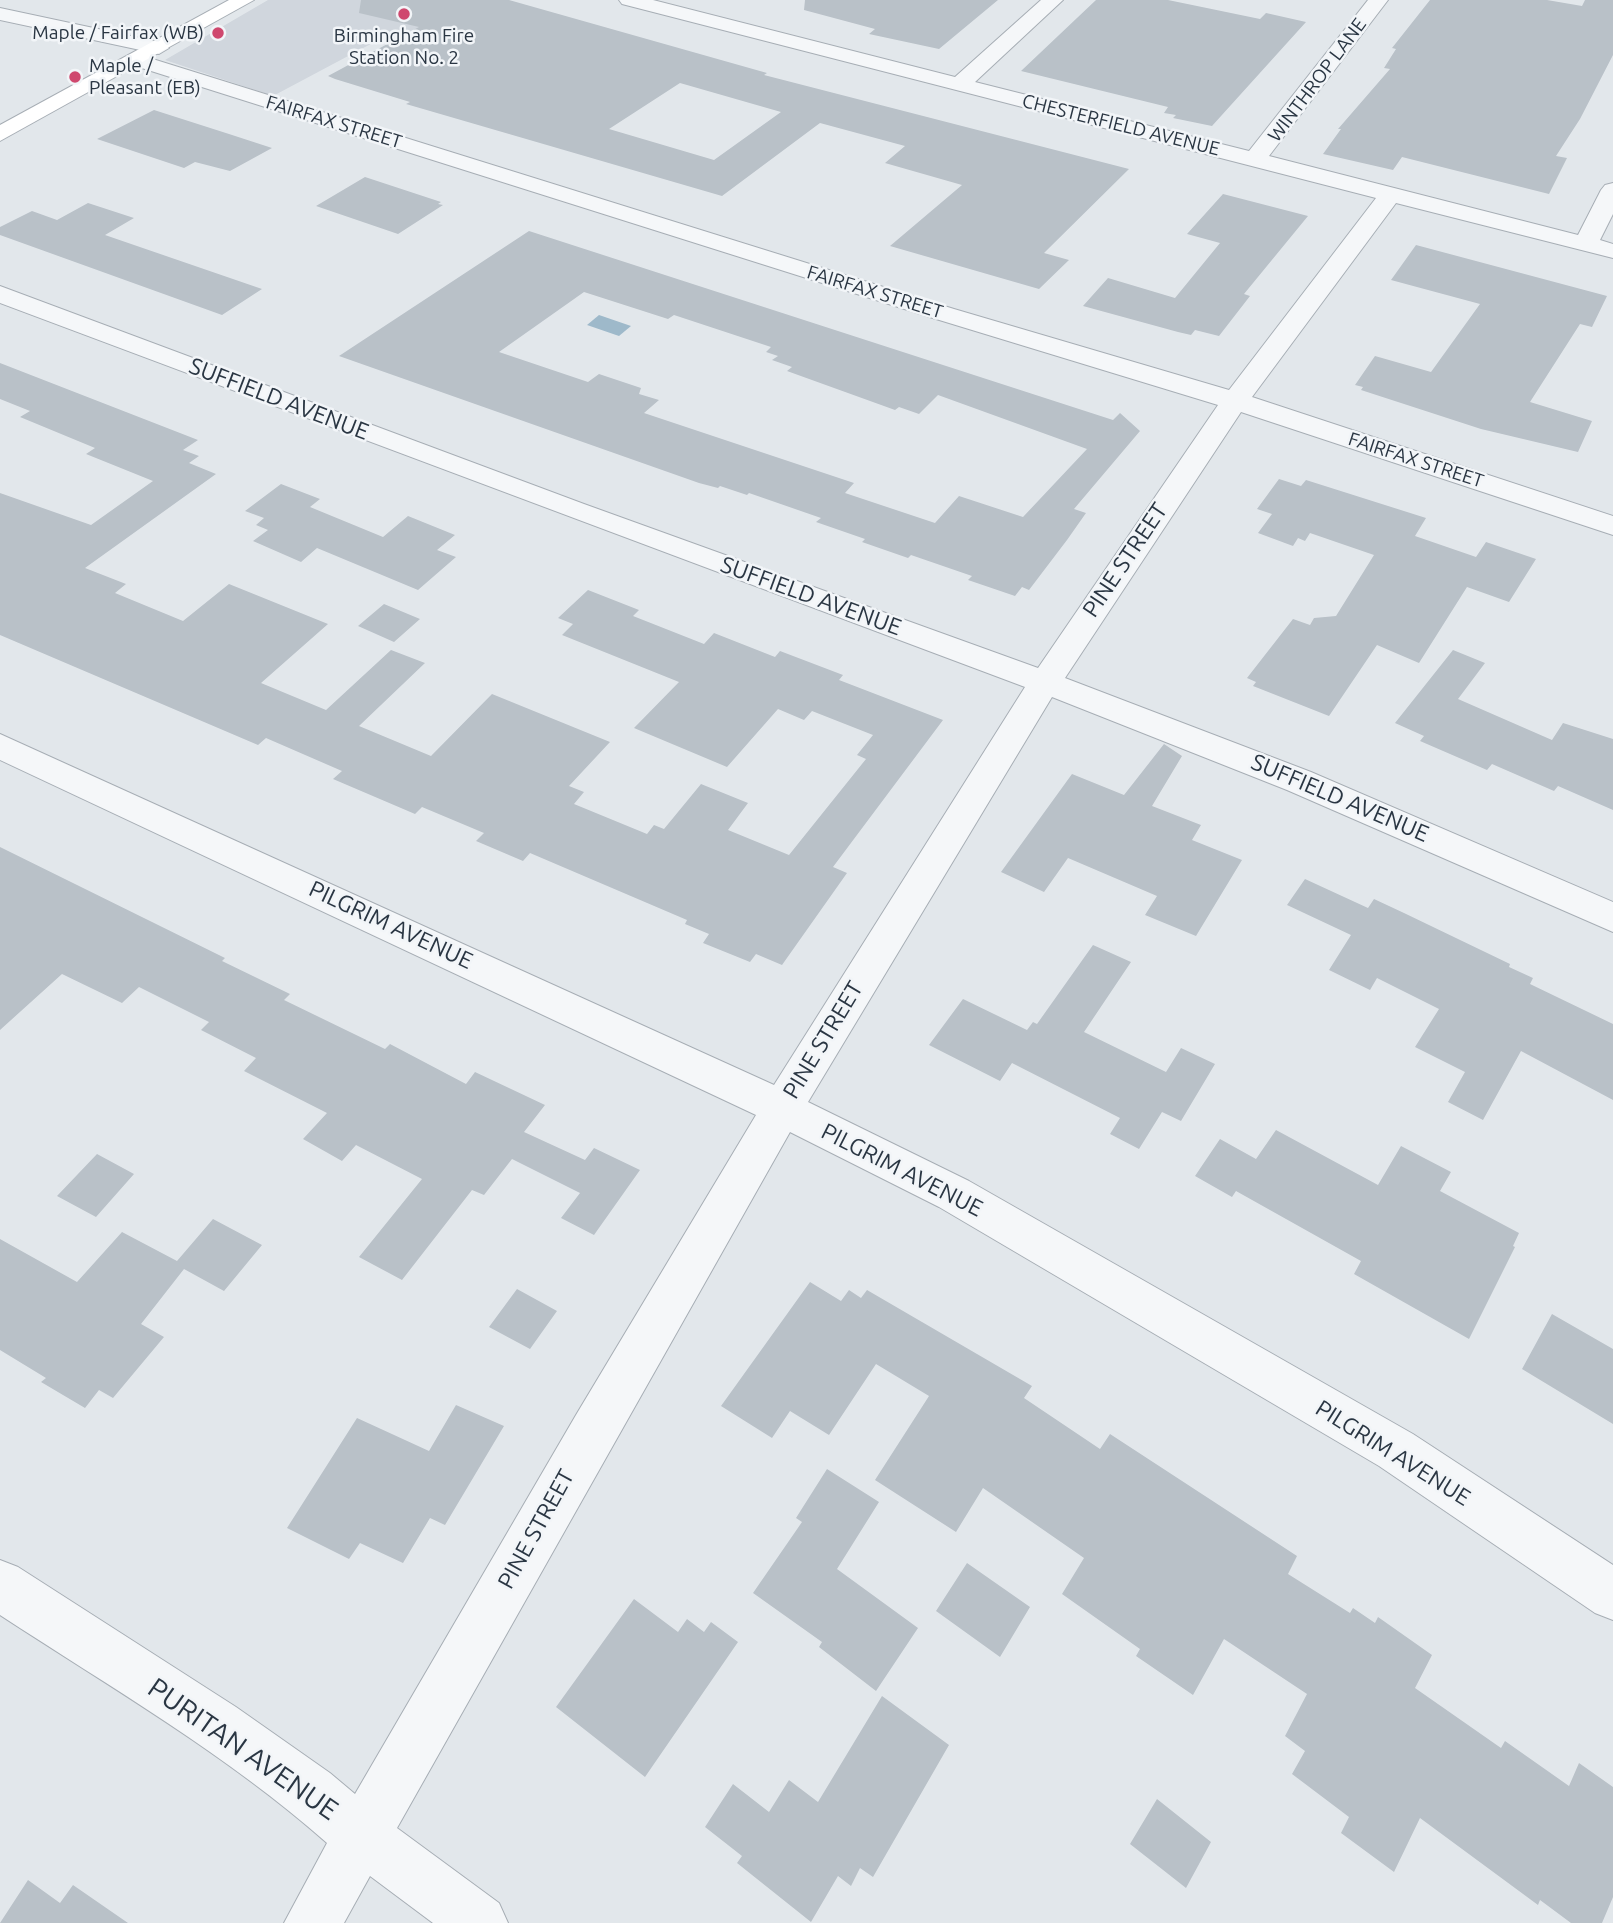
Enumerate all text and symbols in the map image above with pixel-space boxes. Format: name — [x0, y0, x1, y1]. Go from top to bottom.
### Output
marker: Birmingham Fire Station No. 2 — [396, 6, 412, 22]
street label: WINTHROP LANE — [1263, 14, 1371, 146]
place label: Maple / Fairfax (WB) — [32, 22, 204, 44]
marker: Maple / Fairfax (WB) — [210, 25, 226, 41]
place label: Birmingham Fire Station No. 2 — [334, 25, 474, 69]
place label: Maple / Pleasant (EB) — [89, 55, 201, 99]
marker: Maple / Pleasant (EB) — [67, 69, 83, 85]
street label: CHESTERFIELD AVENUE — [1020, 89, 1222, 161]
street label: FAIRFAX STREET — [263, 91, 405, 153]
street label: FAIRFAX STREET — [804, 261, 946, 323]
street label: SUFFIELD AVENUE — [185, 352, 373, 446]
street label: FAIRFAX STREET — [1346, 427, 1486, 493]
street label: PINE STREET — [1077, 498, 1173, 622]
street label: SUFFIELD AVENUE — [717, 550, 905, 642]
street label: SUFFIELD AVENUE — [1247, 748, 1433, 848]
street label: PILGRIM AVENUE — [305, 875, 477, 975]
street label: PINE STREET — [777, 976, 869, 1104]
street label: PILGRIM AVENUE — [817, 1117, 987, 1223]
street label: PILGRIM AVENUE — [1310, 1394, 1476, 1512]
street label: PINE STREET — [492, 1465, 580, 1593]
street label: PURITAN AVENUE — [142, 1671, 344, 1827]

